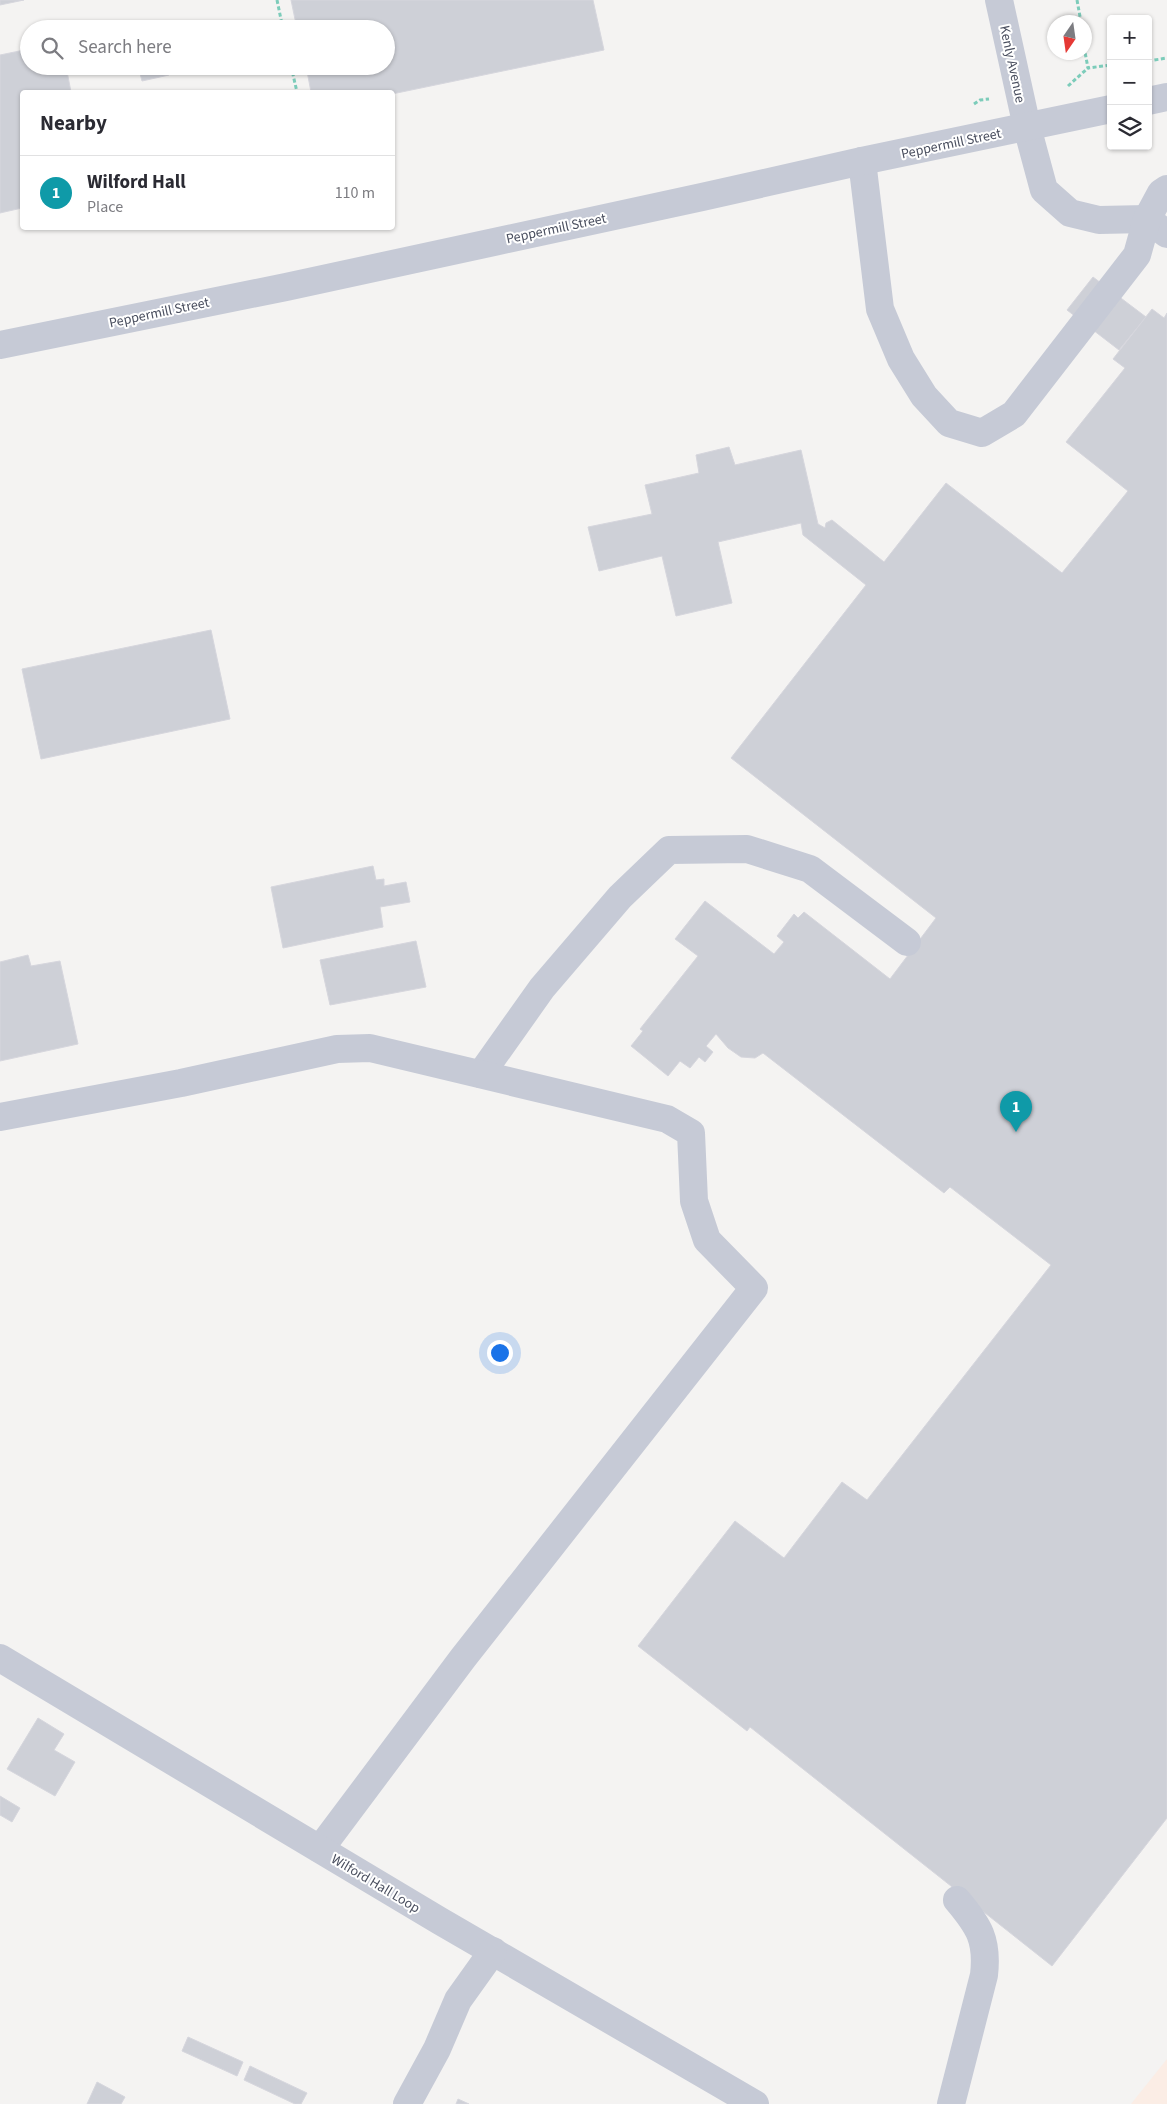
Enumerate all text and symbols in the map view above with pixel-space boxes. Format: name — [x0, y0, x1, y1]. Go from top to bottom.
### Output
north arrow — [1047, 15, 1092, 60]
map controls — [1107, 15, 1152, 150]
button: + — [1107, 15, 1152, 60]
search box — [20, 20, 395, 75]
street label: Kenly Avenue — [994, 24, 1030, 105]
icon: search — [38, 34, 66, 62]
text: Search here — [78, 34, 172, 61]
button: − — [1107, 60, 1152, 105]
button: layers — [1107, 105, 1152, 150]
text: Nearby — [40, 108, 107, 138]
street label: Peppermill Street — [899, 124, 1003, 164]
text: Wilford Hall — [87, 169, 186, 196]
text: 1 — [52, 182, 60, 204]
text: 110 m — [335, 182, 375, 204]
text: Place — [87, 196, 123, 218]
street label: Peppermill Street — [504, 209, 608, 249]
street label: Peppermill Street — [107, 293, 211, 333]
pin: 1 — [1000, 1091, 1032, 1132]
your location — [487, 1340, 513, 1366]
street label: Wilford Hall Loop — [327, 1849, 424, 1918]

